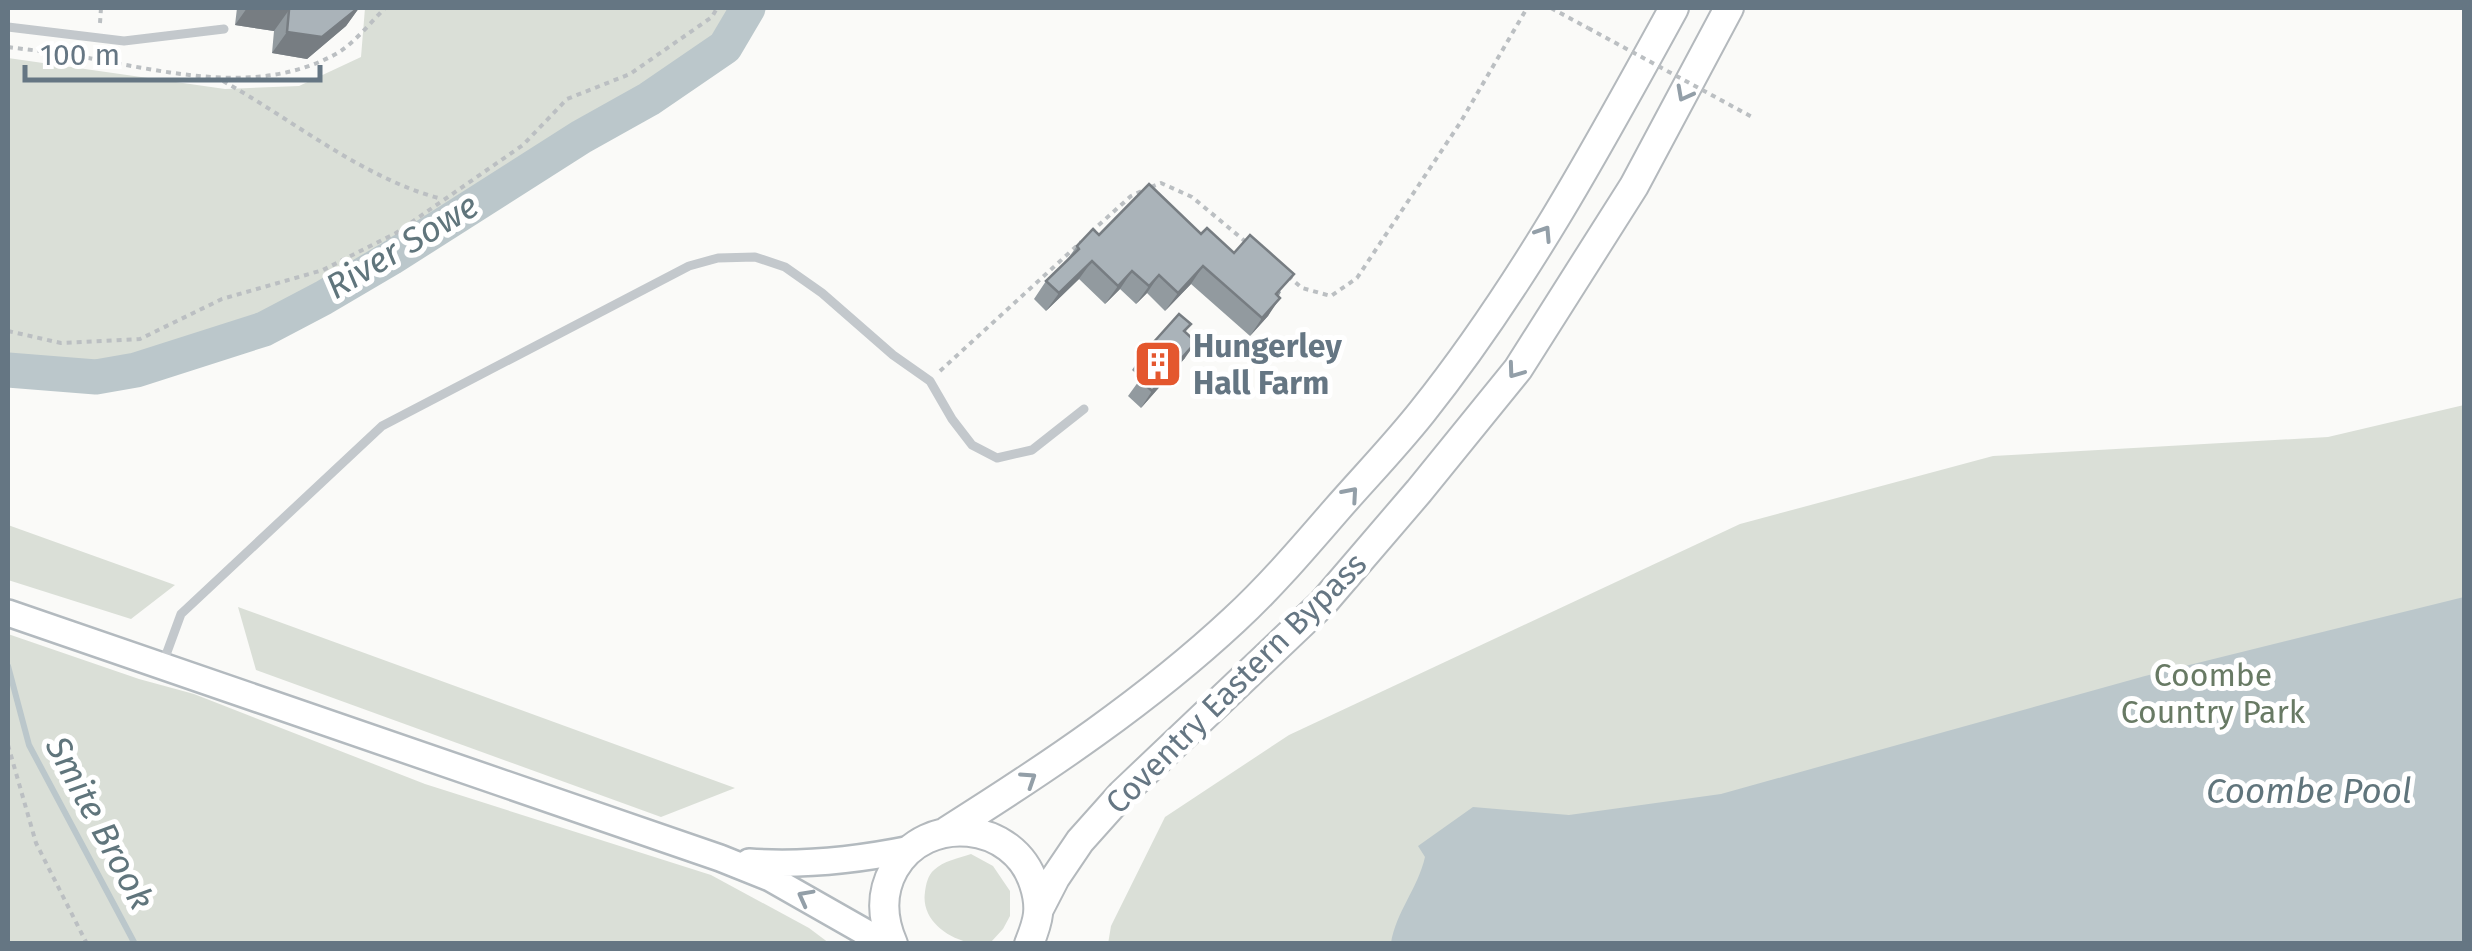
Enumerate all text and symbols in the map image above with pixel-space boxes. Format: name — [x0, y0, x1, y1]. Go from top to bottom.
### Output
scale bar — [25, 20, 320, 82]
text: 100 m — [40, 37, 120, 73]
one-way arrow — [1676, 83, 1696, 101]
water label: River Sowe — [318, 184, 486, 308]
one-way arrow — [1532, 226, 1551, 244]
place label: Hungerley Hall Farm — [1193, 327, 1342, 402]
building icon: Hungerley Hall Farm — [1132, 338, 1184, 390]
one-way arrow — [1509, 360, 1526, 378]
one-way arrow — [1339, 487, 1357, 506]
street label: Coventry Eastern Bypass — [1098, 545, 1374, 821]
park label: Coombe Country Park — [2121, 656, 2306, 731]
water label: Smite Brook — [36, 728, 163, 917]
water label: Coombe Pool — [2206, 770, 2412, 812]
one-way arrow — [1019, 772, 1037, 791]
one-way arrow — [797, 890, 815, 909]

